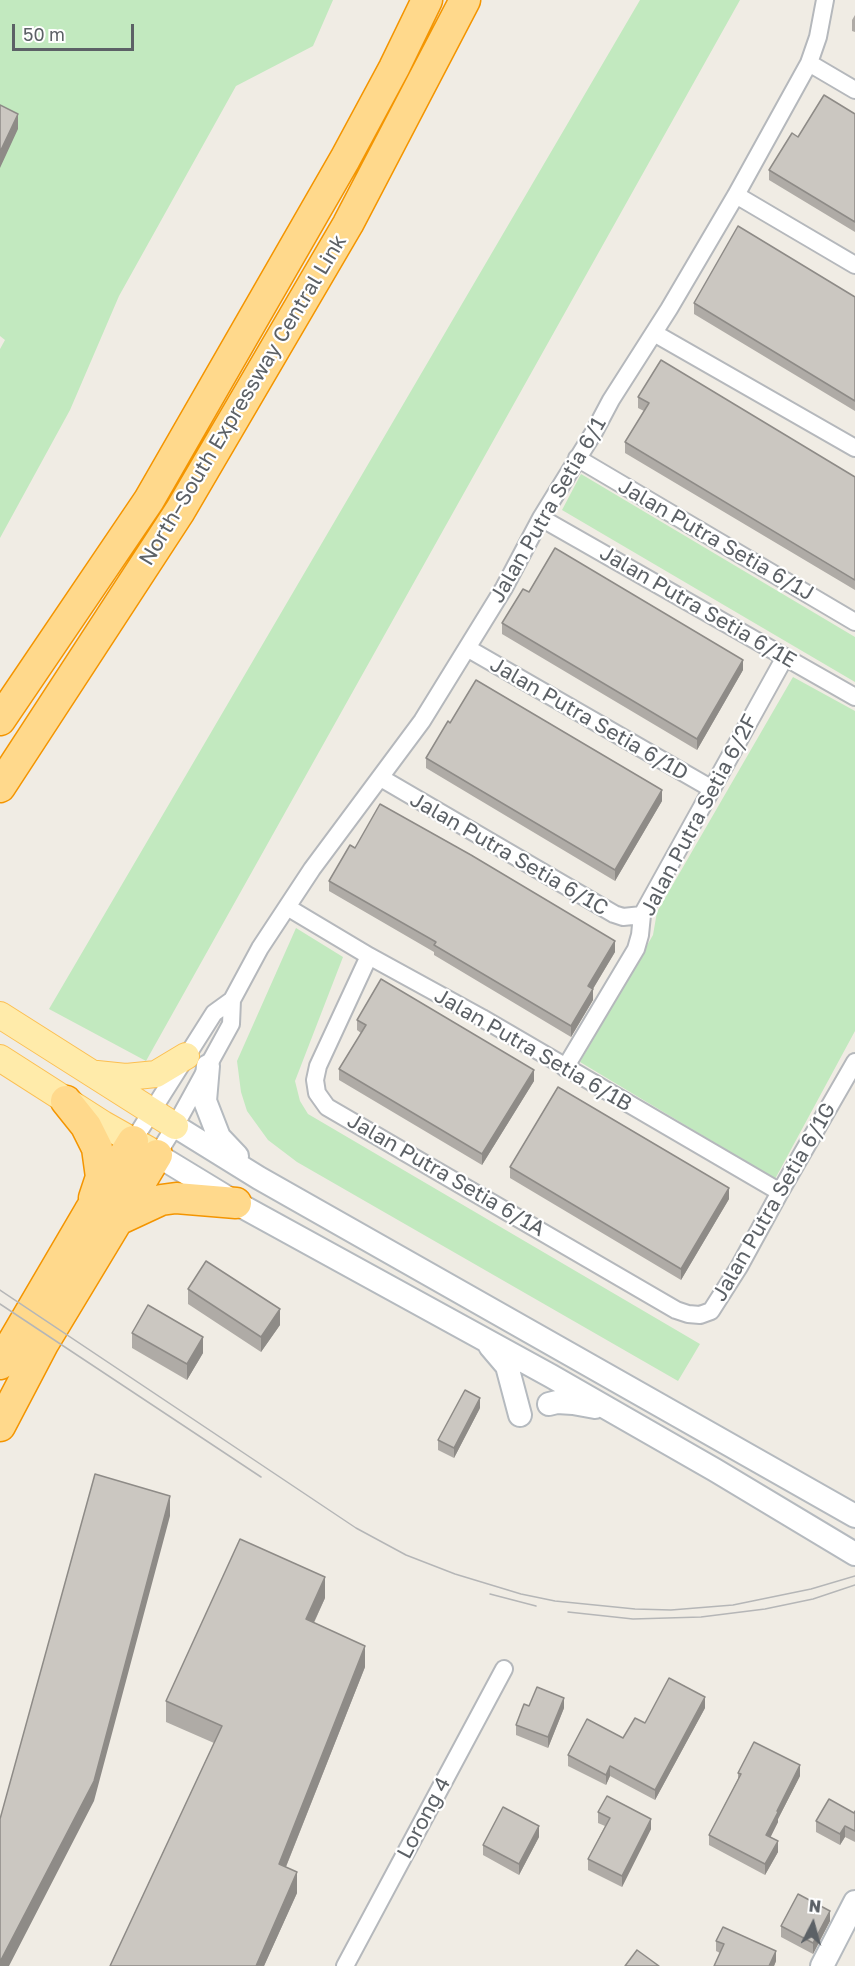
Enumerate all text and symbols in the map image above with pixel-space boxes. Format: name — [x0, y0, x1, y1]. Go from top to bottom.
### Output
scale bar — [15, 12, 136, 50]
text: 50 m — [23, 23, 65, 45]
street label: North–South Expressway Central Link — [134, 230, 352, 570]
street label: Jalan Putra Setia 6/1 — [485, 413, 611, 607]
street label: Jalan Putra Setia 6/1J — [614, 474, 818, 606]
street label: Jalan Putra Setia 6/1E — [595, 540, 801, 674]
street label: Jalan Putra Setia 6/1D — [485, 652, 693, 786]
street label: Jalan Putra Setia 6/2F — [635, 710, 763, 920]
street label: Jalan Putra Setia 6/1C — [406, 787, 612, 921]
street label: Jalan Putra Setia 6/1B — [430, 983, 636, 1117]
street label: Jalan Putra Setia 6/1G — [707, 1098, 841, 1306]
street label: Jalan Putra Setia 6/1A — [343, 1108, 549, 1242]
street label: Lorong 4 — [392, 1773, 456, 1863]
north arrow — [783, 1894, 843, 1954]
text: N — [808, 1896, 822, 1917]

